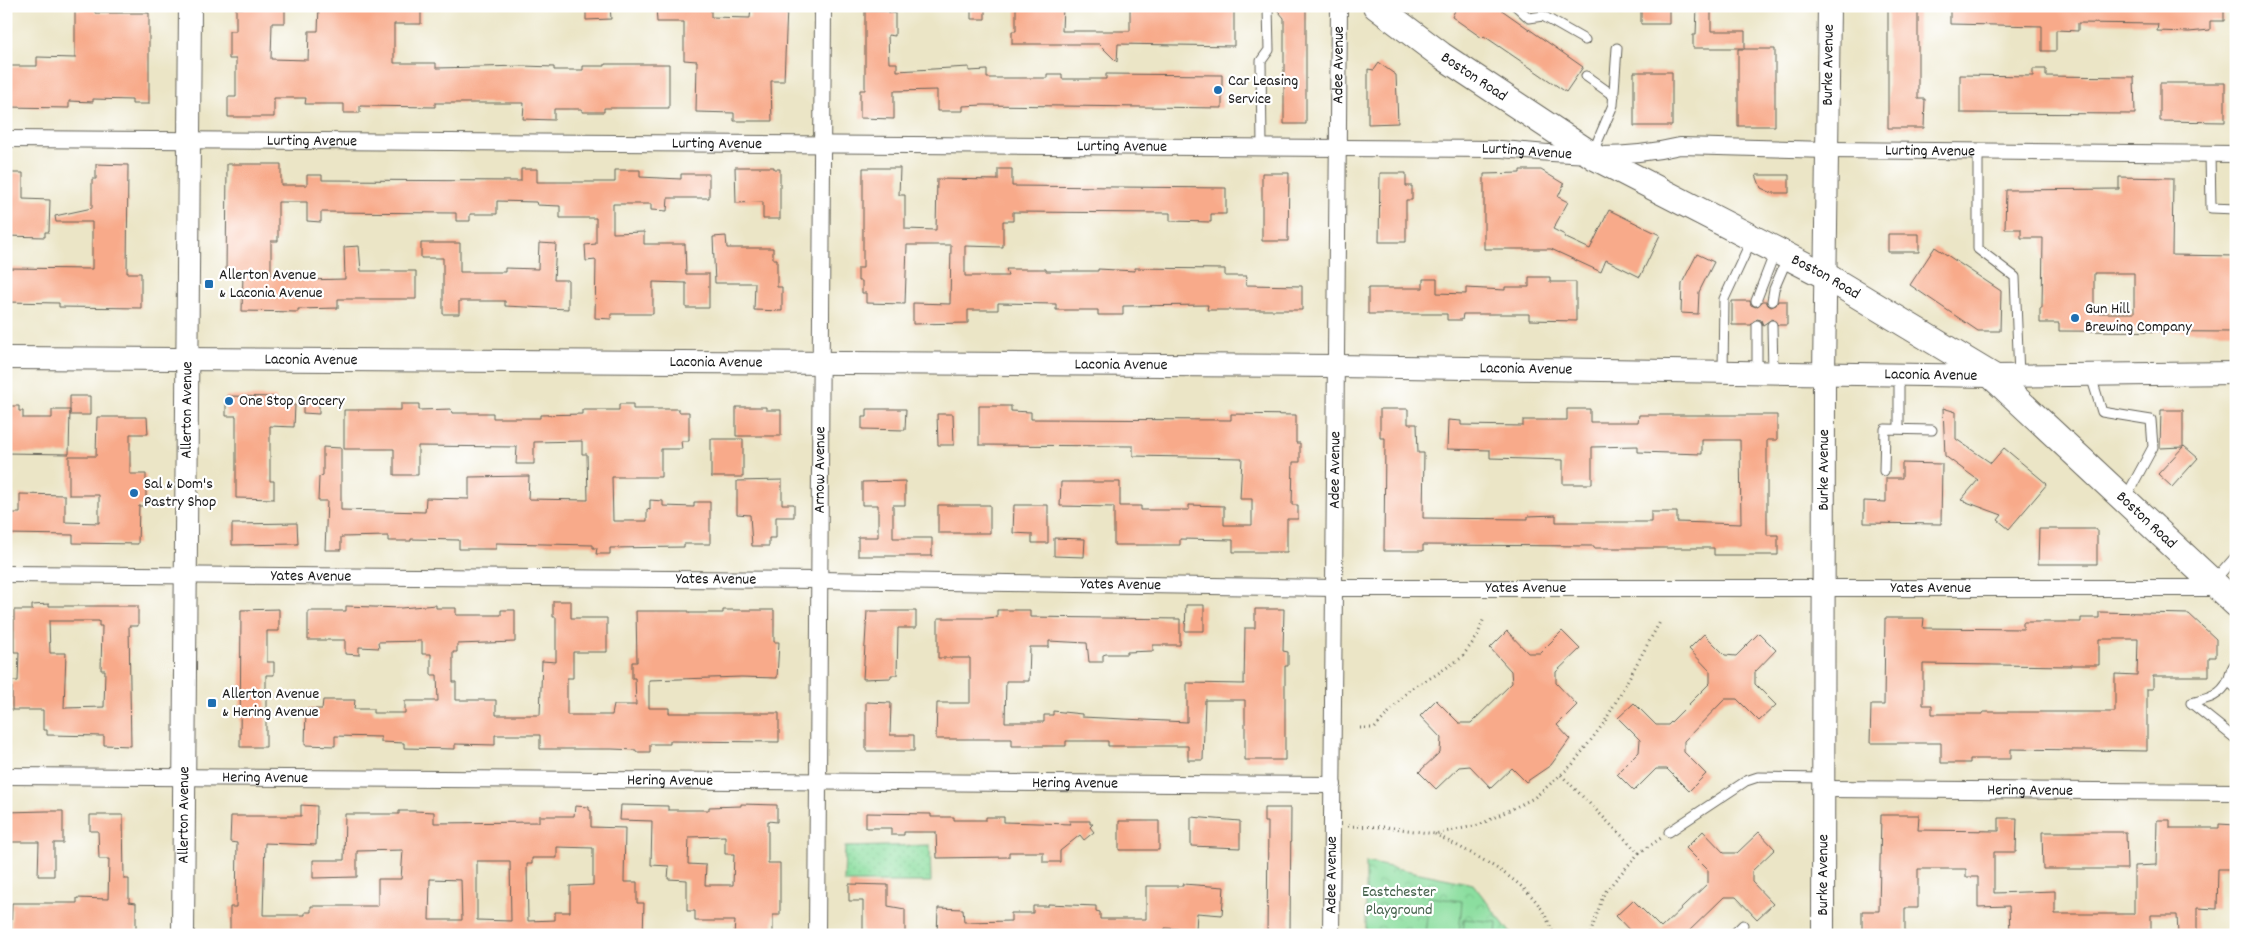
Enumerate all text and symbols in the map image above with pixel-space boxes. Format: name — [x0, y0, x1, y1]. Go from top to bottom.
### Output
street label: Burke Avenue — [1816, 24, 1840, 106]
street label: Adee Avenue — [1327, 26, 1350, 104]
street label: Boston Road — [1436, 46, 1512, 107]
place label: Car Leasing Service — [1228, 70, 1298, 111]
marker: Car Leasing Service — [1212, 84, 1224, 96]
street label: Lurting Avenue — [267, 129, 357, 153]
street label: Lurting Avenue — [672, 132, 762, 156]
street label: Lurting Avenue — [1077, 135, 1167, 158]
street label: Lurting Avenue — [1482, 137, 1573, 166]
street label: Lurting Avenue — [1885, 139, 1975, 163]
street label: Boston Road — [1787, 248, 1864, 305]
place label: Allerton Avenue & Laconia Avenue — [219, 264, 323, 305]
marker: Allerton Avenue & Laconia Avenue — [203, 278, 215, 290]
place label: Gun Hill Brewing Company — [2085, 298, 2192, 339]
marker: Gun Hill Brewing Company — [2069, 312, 2081, 324]
street label: Laconia Avenue — [264, 348, 358, 372]
street label: Laconia Avenue — [669, 350, 763, 374]
street label: Laconia Avenue — [1074, 353, 1168, 376]
street label: Laconia Avenue — [1479, 357, 1573, 381]
street label: Allerton Avenue — [175, 361, 199, 459]
street label: Laconia Avenue — [1884, 363, 1978, 387]
place label: One Stop Grocery — [239, 390, 345, 413]
marker: One Stop Grocery — [223, 395, 235, 407]
street label: Arnow Avenue — [808, 426, 832, 514]
street label: Burke Avenue — [1812, 429, 1835, 511]
street label: Adee Avenue — [1323, 431, 1347, 509]
place label: Sal & Dom's Pastry Shop — [144, 473, 216, 514]
street label: Boston Road — [2111, 486, 2182, 554]
marker: Sal & Dom's Pastry Shop — [128, 487, 140, 499]
street label: Yates Avenue — [271, 564, 351, 588]
street label: Yates Avenue — [676, 567, 756, 591]
street label: Yates Avenue — [1080, 573, 1161, 597]
street label: Yates Avenue — [1486, 577, 1566, 600]
street label: Yates Avenue — [1891, 577, 1971, 600]
place label: Allerton Avenue & Hering Avenue — [222, 683, 319, 724]
marker: Allerton Avenue & Hering Avenue — [206, 697, 218, 709]
street label: Allerton Avenue — [172, 766, 196, 864]
street label: Hering Avenue — [222, 766, 308, 790]
street label: Hering Avenue — [627, 769, 713, 792]
street label: Hering Avenue — [1032, 771, 1118, 795]
street label: Hering Avenue — [1987, 779, 2073, 802]
street label: Burke Avenue — [1812, 834, 1835, 916]
street label: Adee Avenue — [1320, 836, 1343, 914]
park label: Eastchester Playground — [1362, 881, 1436, 922]

